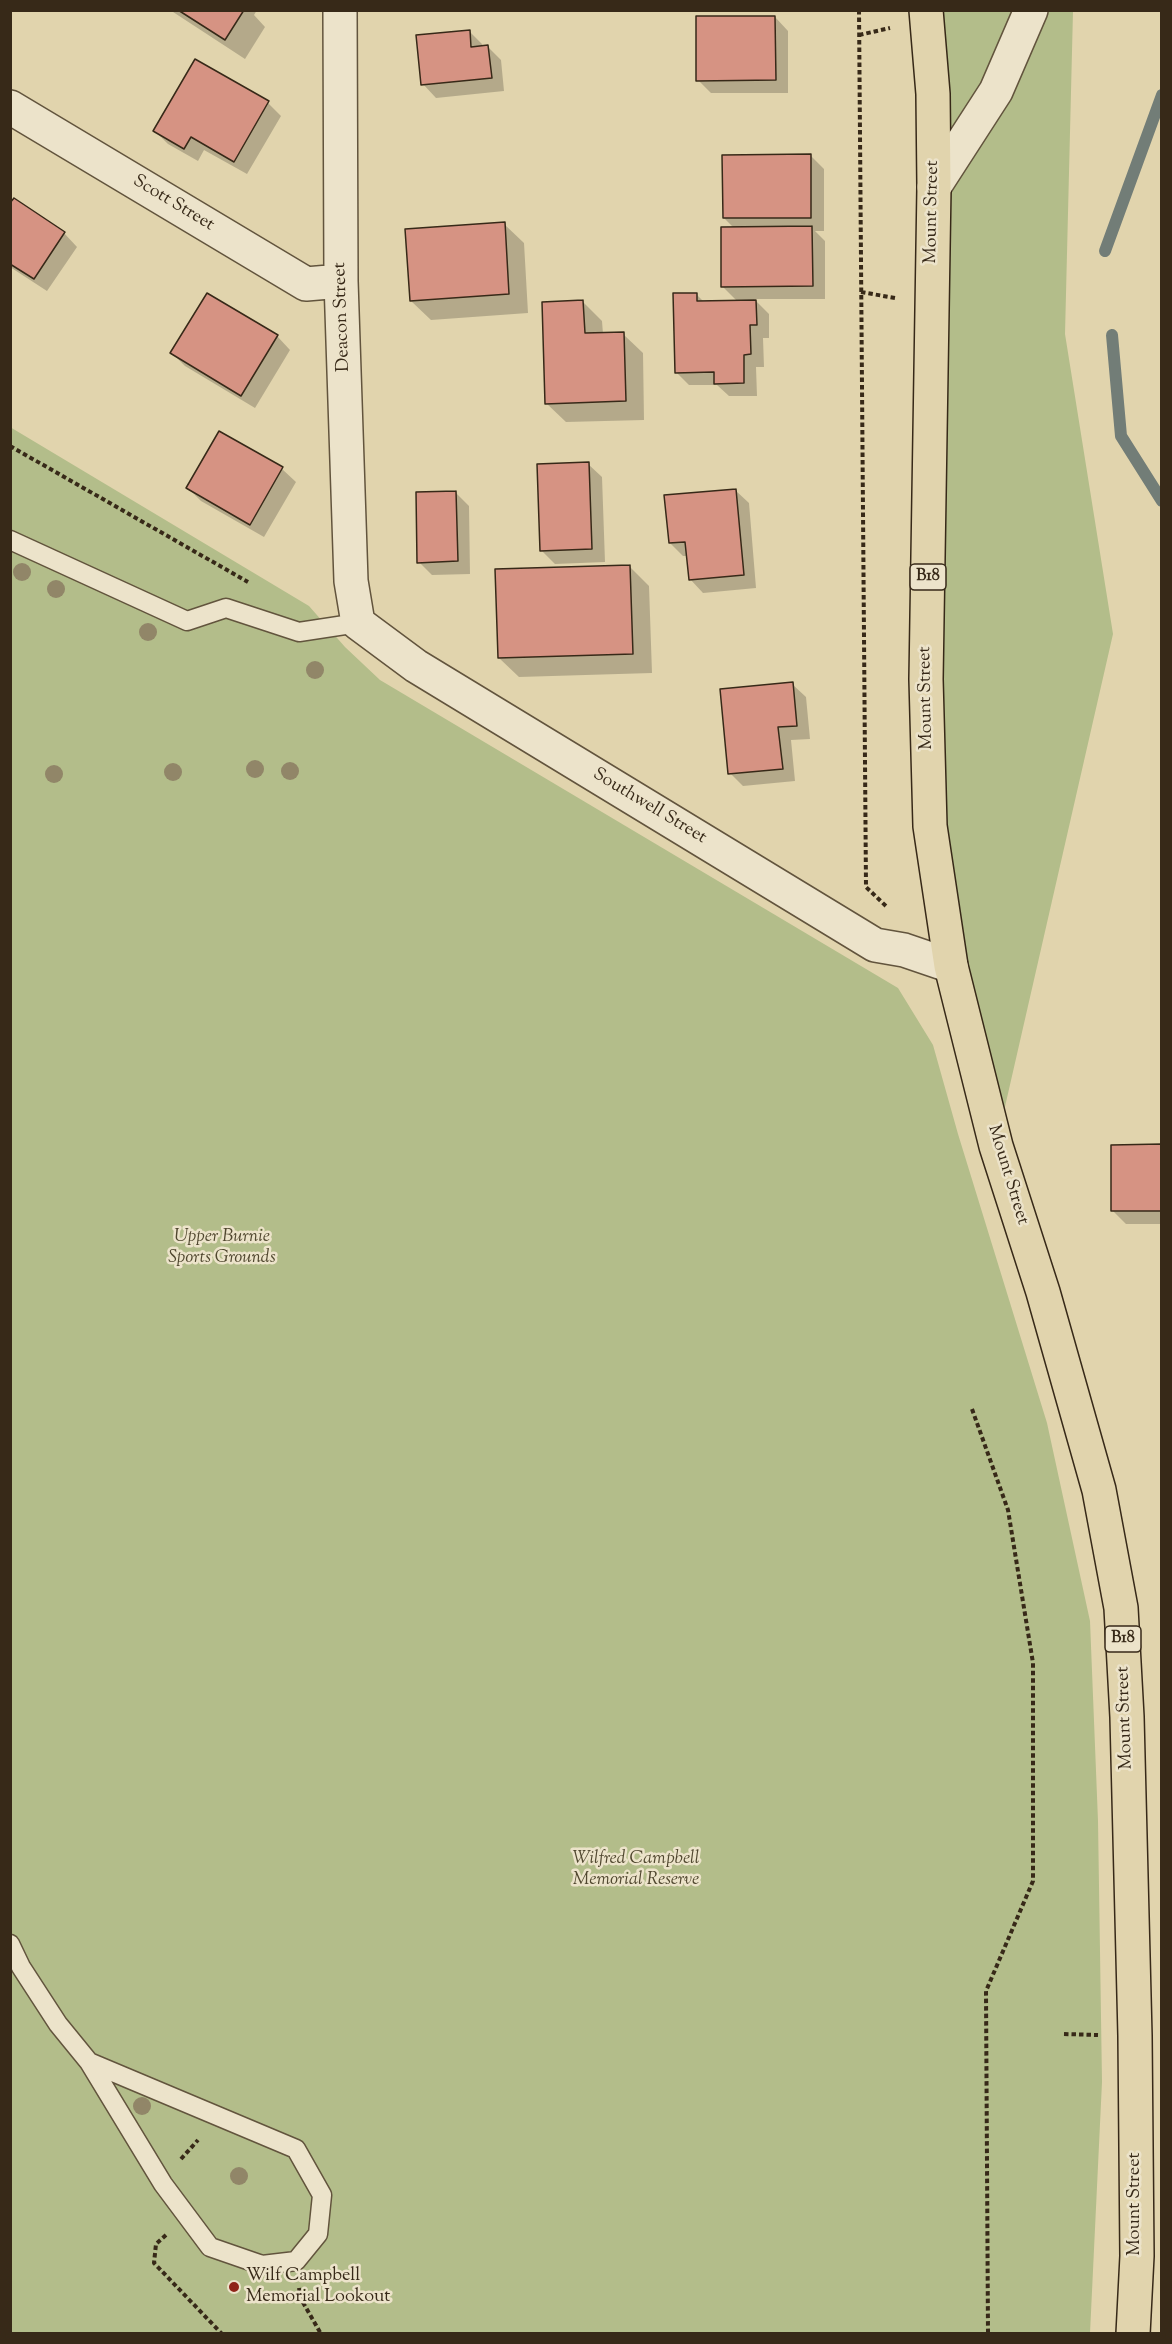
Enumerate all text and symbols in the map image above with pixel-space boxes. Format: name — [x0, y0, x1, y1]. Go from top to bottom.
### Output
street label: Mount Street — [921, 160, 945, 264]
street label: Scott Street — [128, 171, 218, 237]
street label: Deacon Street — [330, 262, 356, 372]
road number: B18 — [910, 564, 946, 590]
street label: Mount Street — [915, 646, 939, 750]
street label: Southwell Street — [588, 765, 710, 849]
street label: Mount Street — [982, 1122, 1032, 1228]
park label: Upper Burnie Sports Grounds — [168, 1227, 276, 1270]
road number: B18 — [1105, 1626, 1141, 1652]
street label: Mount Street — [1113, 1666, 1139, 1770]
park label: Wilfred Campbell Memorial Reserve — [573, 1849, 699, 1892]
street label: Mount Street — [1125, 2152, 1147, 2256]
place label: Wilf Campbell Memorial Lookout — [246, 2266, 391, 2308]
marker: Wilf Campbell Memorial Lookout — [227, 2280, 241, 2294]

